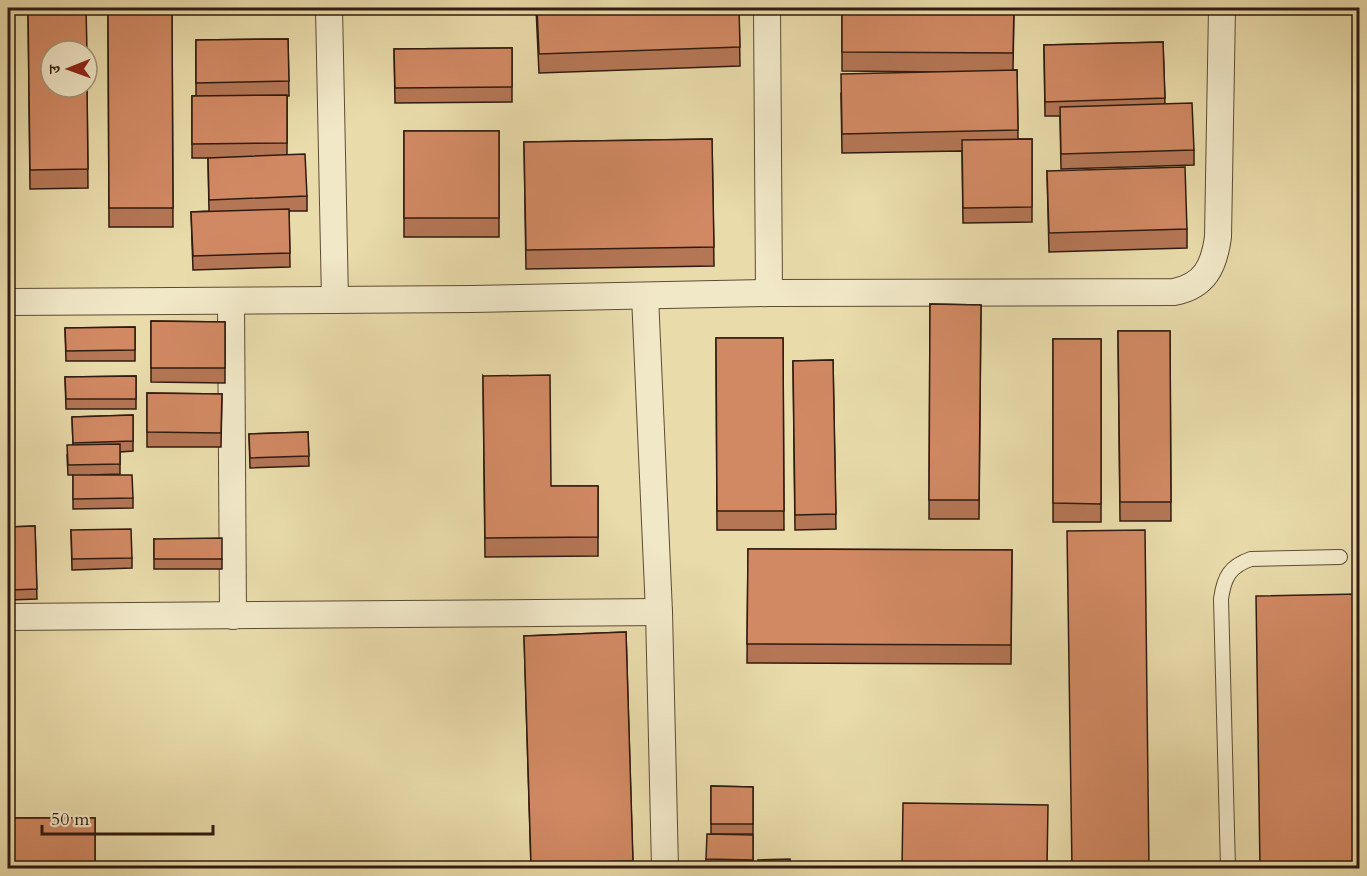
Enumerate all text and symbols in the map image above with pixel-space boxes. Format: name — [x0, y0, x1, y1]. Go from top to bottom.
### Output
north arrow — [39, 39, 99, 99]
text: उ — [44, 63, 66, 75]
scale bar — [42, 798, 213, 836]
text: 50 m — [51, 807, 90, 832]

